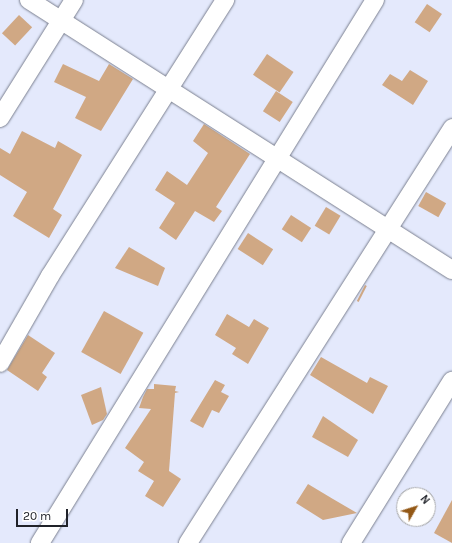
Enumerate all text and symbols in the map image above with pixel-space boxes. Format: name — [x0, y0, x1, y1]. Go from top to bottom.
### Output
north arrow — [396, 487, 436, 527]
text: N — [417, 493, 432, 507]
scale bar — [18, 501, 70, 527]
text: 20 m — [23, 509, 51, 523]

